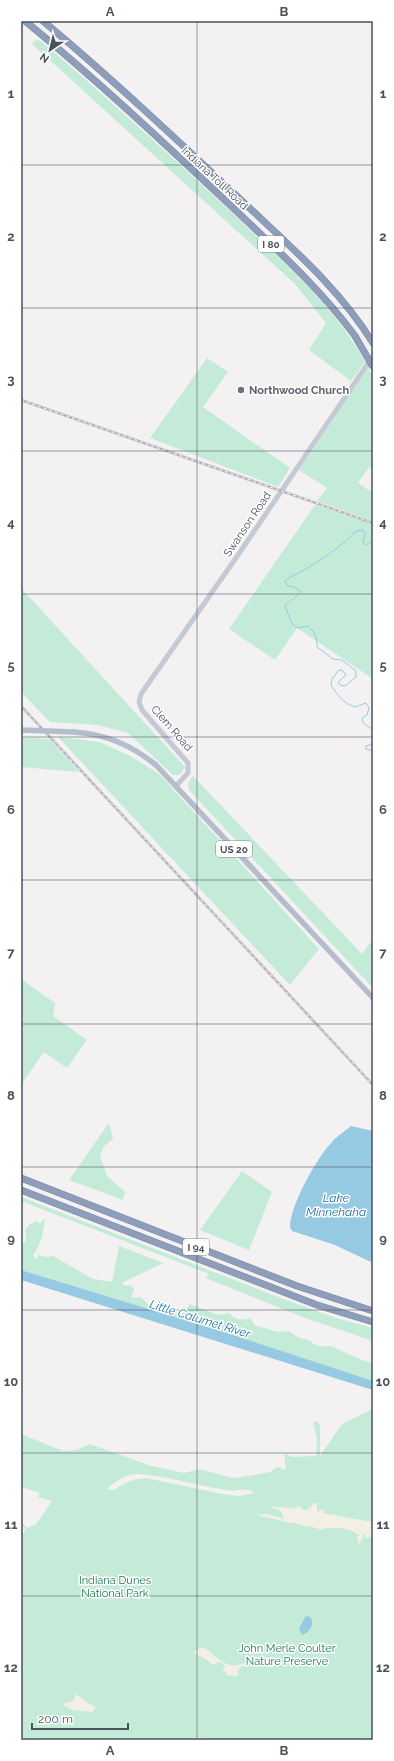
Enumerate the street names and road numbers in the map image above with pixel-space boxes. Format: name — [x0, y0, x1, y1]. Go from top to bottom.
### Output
street label: Indiana Toll Road — [179, 144, 251, 213]
road number: I 80 — [258, 236, 284, 252]
street label: Swanson Road — [221, 489, 274, 559]
street label: Clem Road — [148, 703, 195, 754]
road number: US 20 — [216, 841, 252, 857]
road number: I 94 — [183, 1239, 209, 1255]

